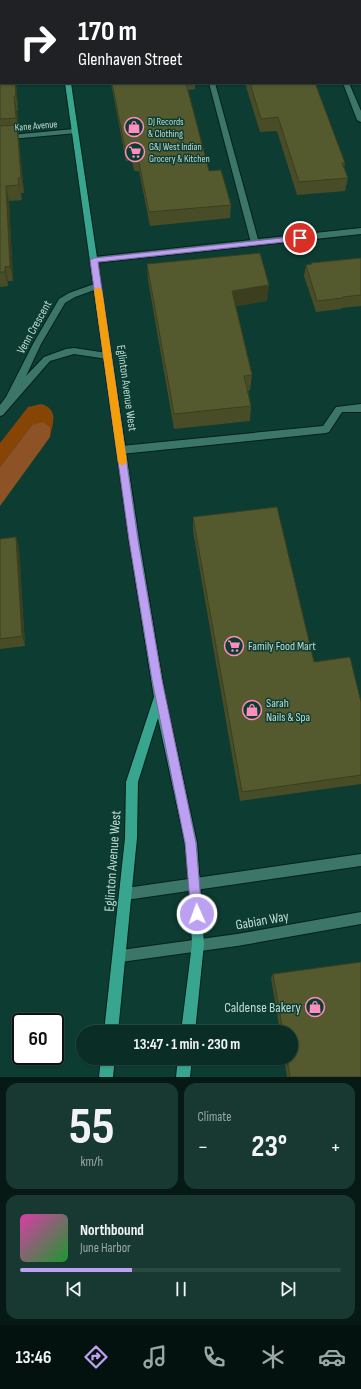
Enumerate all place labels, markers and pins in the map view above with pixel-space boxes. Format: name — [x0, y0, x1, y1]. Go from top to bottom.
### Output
shop icon: DJ Records & Clothing — [123, 116, 145, 138]
place label: DJ Records & Clothing — [148, 116, 184, 140]
supermarket icon: G&J West Indian Grocery & Kitchen — [124, 141, 146, 163]
place label: G&J West Indian Grocery & Kitchen — [149, 141, 210, 165]
pin — [283, 221, 317, 255]
supermarket icon: Family Food Mart — [223, 635, 245, 657]
place label: Family Food Mart — [248, 639, 316, 654]
place label: Sarah Nails & Spa — [266, 696, 310, 725]
shop icon: Sarah Nails & Spa — [241, 699, 263, 721]
shop icon: Caldense Bakery — [304, 996, 326, 1018]
place label: Caldense Bakery — [224, 999, 302, 1016]

